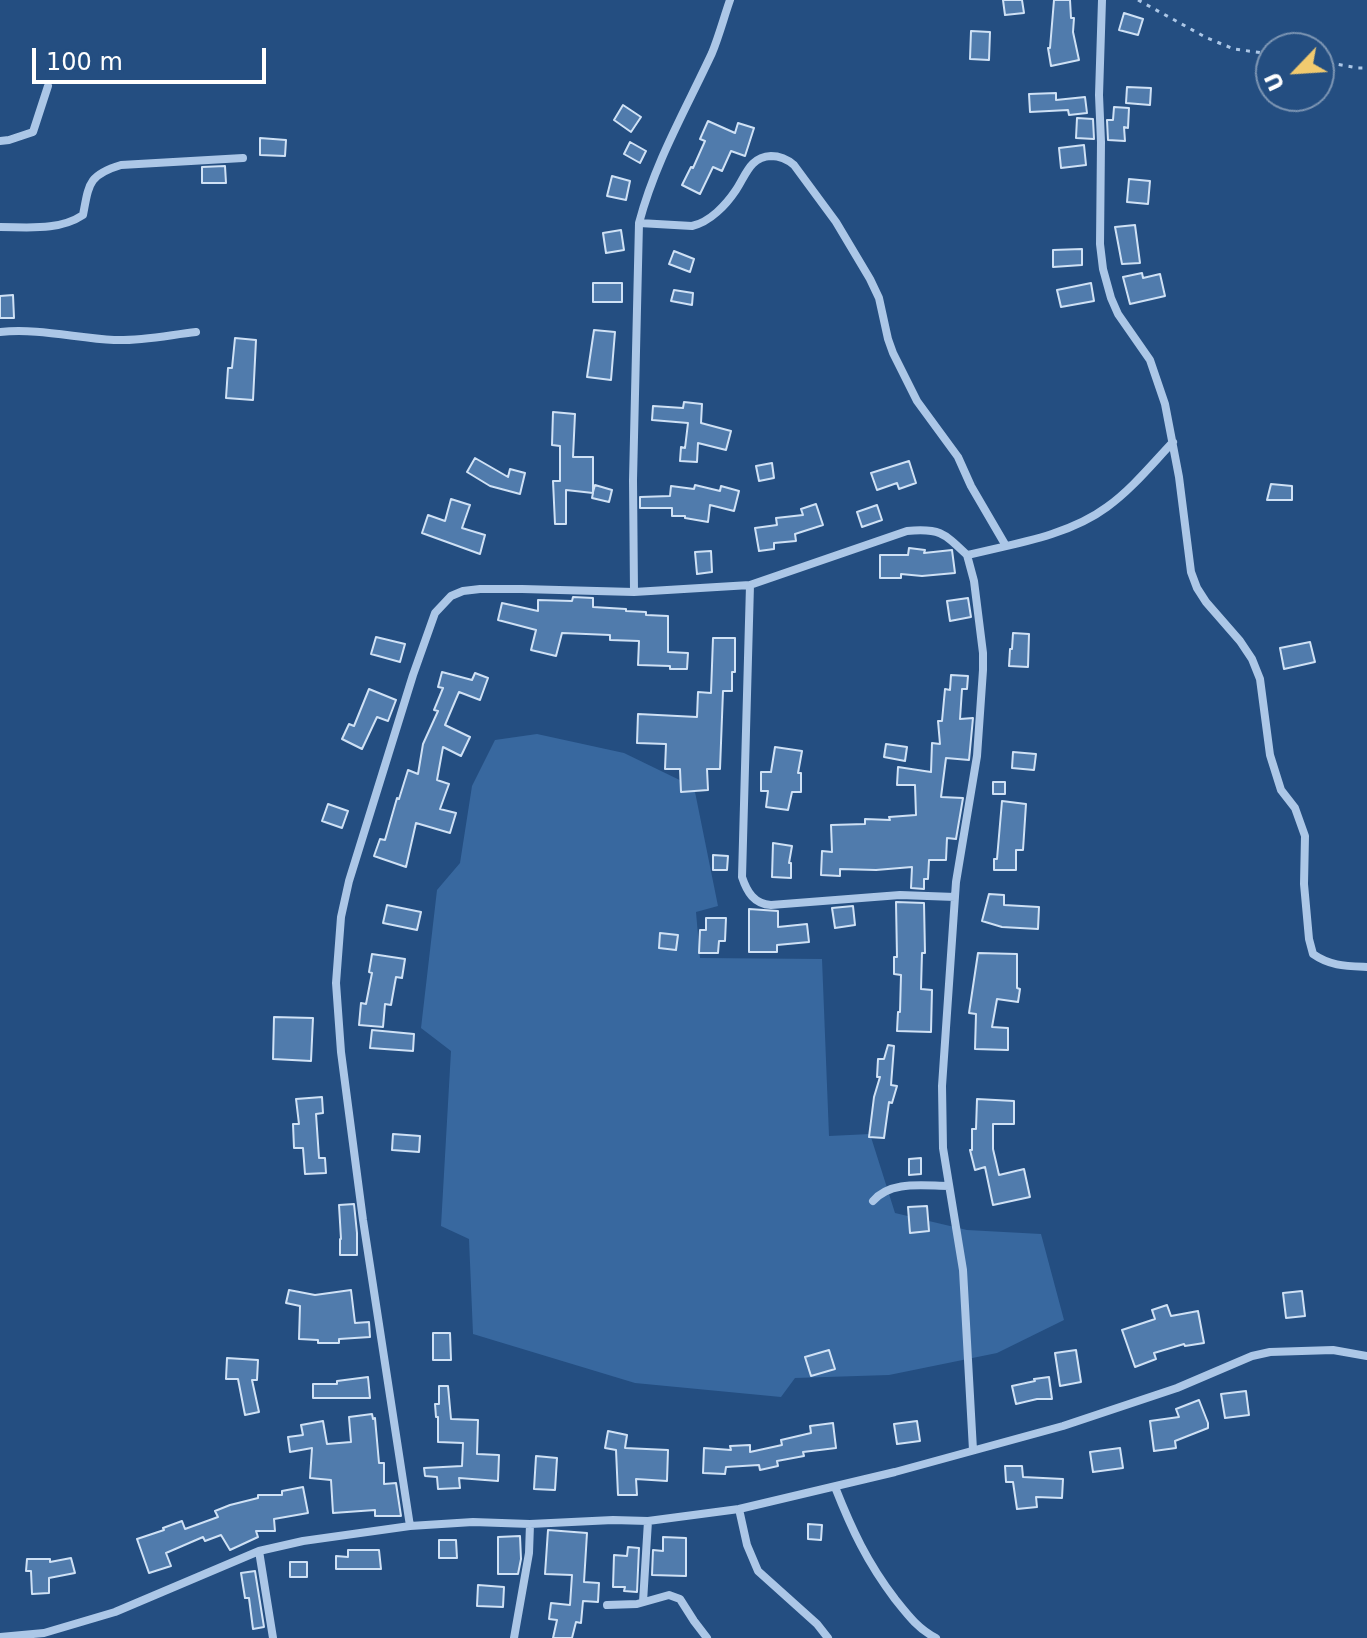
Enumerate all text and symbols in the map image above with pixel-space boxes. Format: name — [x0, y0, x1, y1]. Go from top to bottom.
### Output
scale bar — [36, 32, 270, 82]
north arrow — [1255, 32, 1335, 112]
text: 100 m — [46, 48, 123, 76]
text: U — [1260, 68, 1290, 95]

